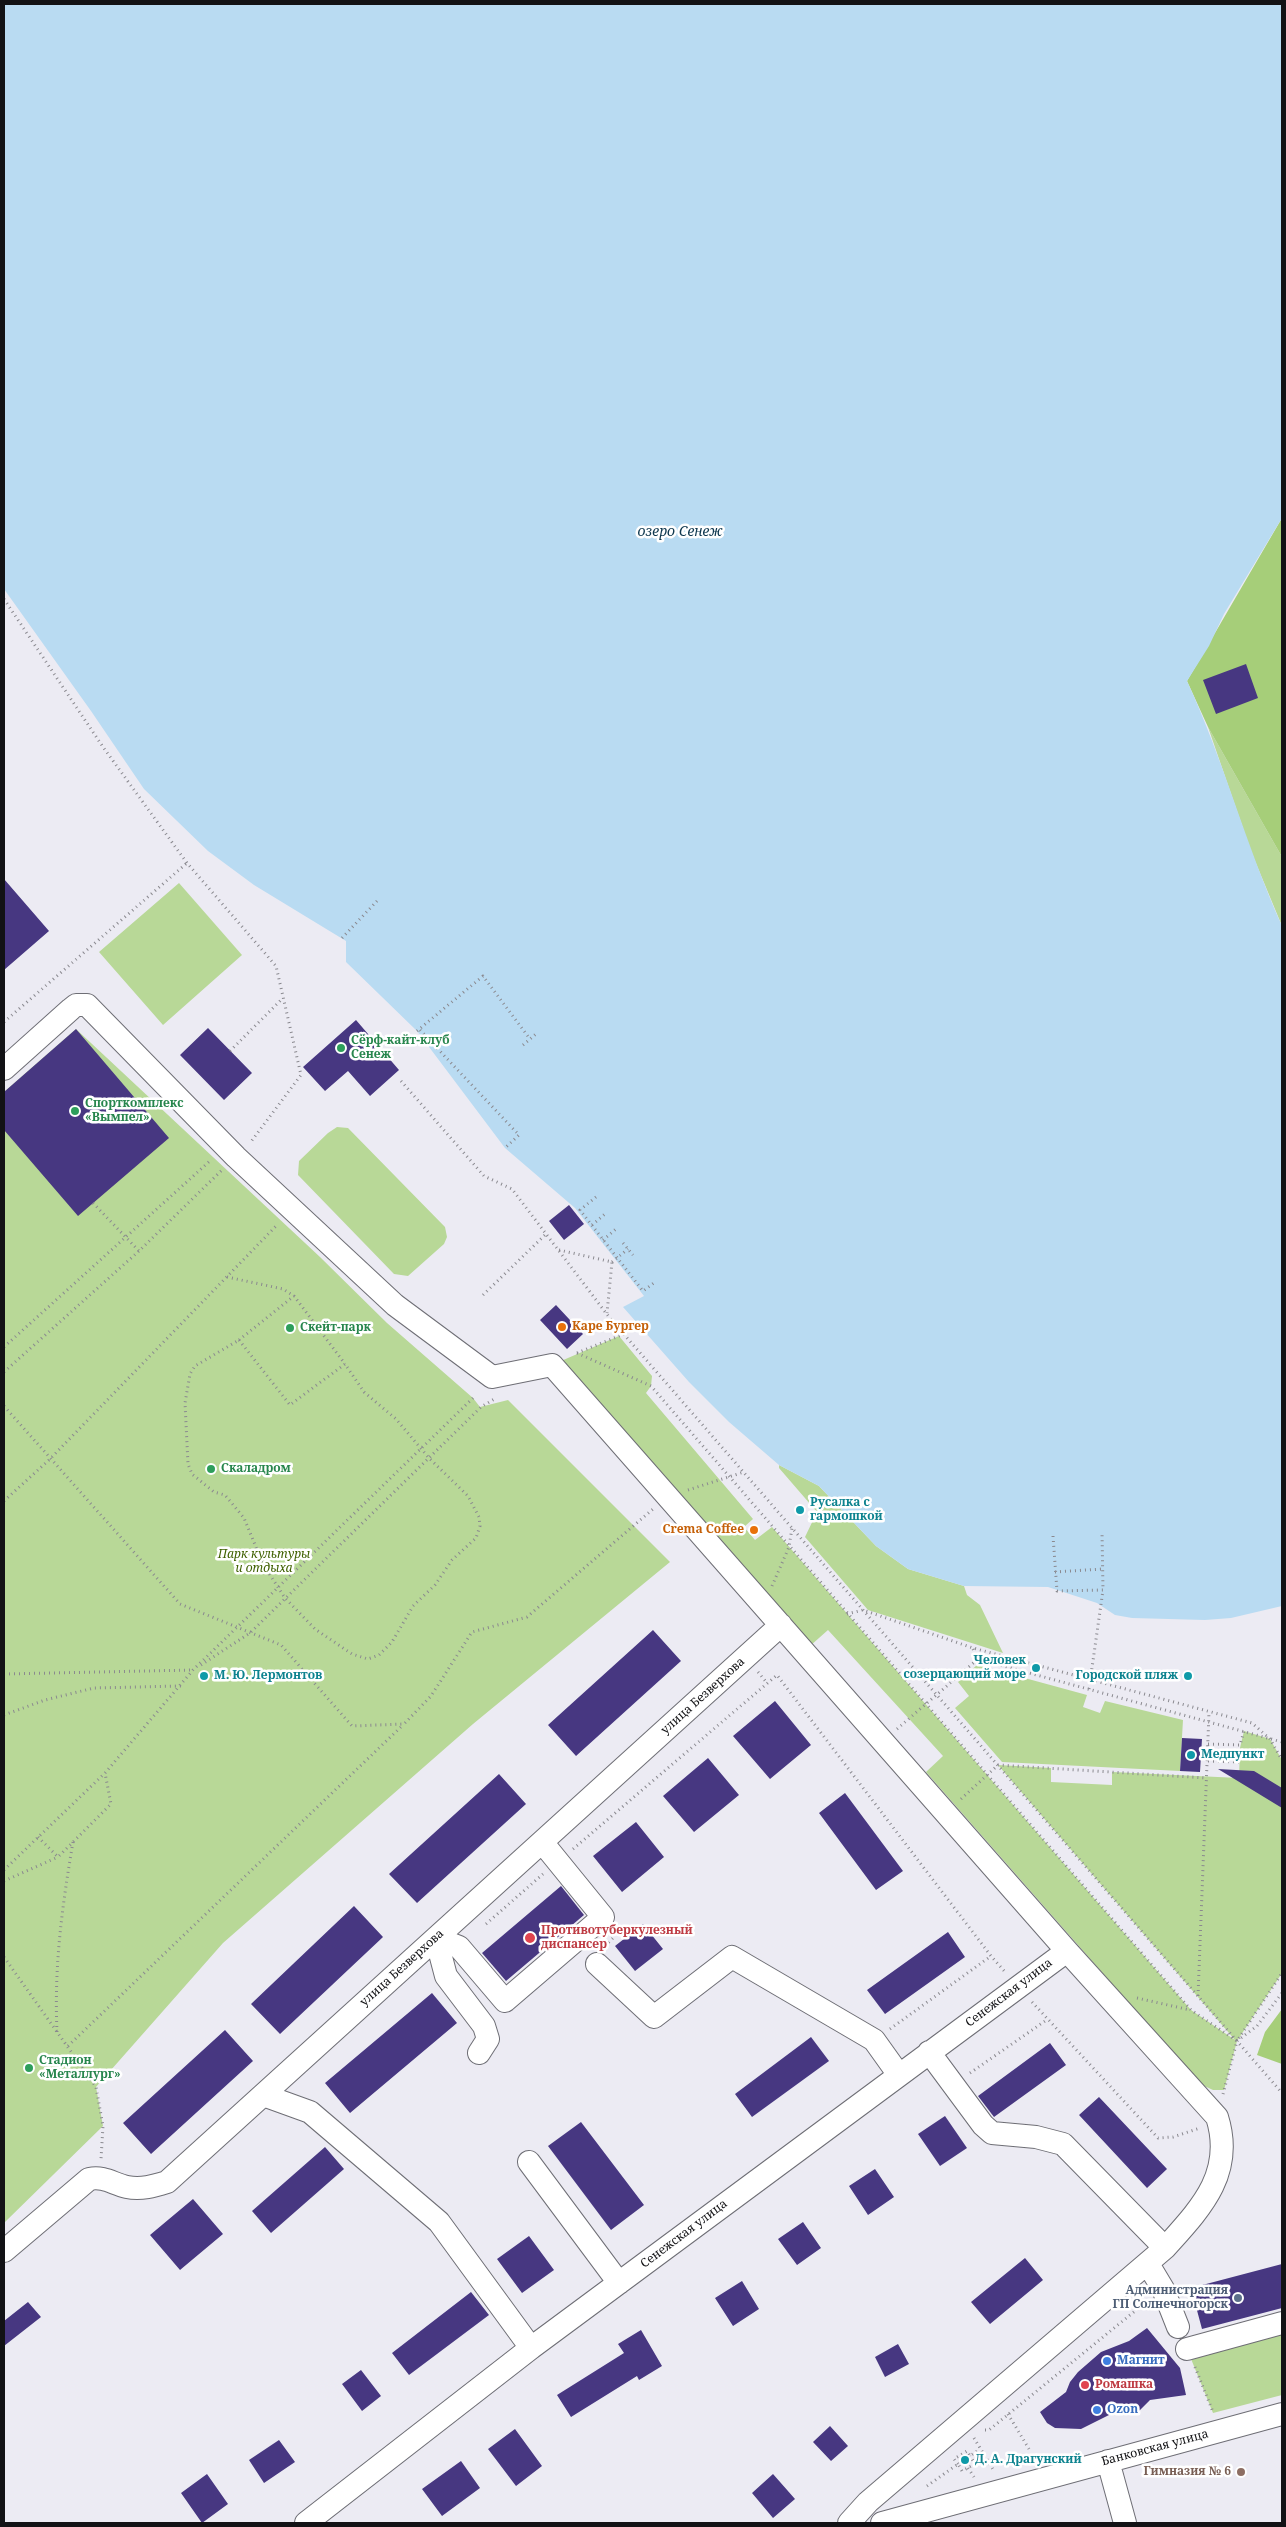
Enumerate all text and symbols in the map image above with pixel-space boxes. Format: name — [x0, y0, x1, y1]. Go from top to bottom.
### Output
water label: озеро Сенеж — [638, 524, 722, 540]
place label: Сёрф-кайт-клуб Сенеж — [351, 1034, 449, 1062]
marker: Сёрф-кайт-клуб Сенеж — [335, 1042, 347, 1054]
place label: Спорткомплекс «Вымпел» — [85, 1097, 183, 1125]
marker: Спорткомплекс «Вымпел» — [69, 1105, 81, 1117]
place label: Каре Бургер — [572, 1320, 649, 1334]
place label: Скейт-парк — [300, 1321, 371, 1335]
marker: Каре Бургер — [556, 1321, 568, 1333]
marker: Скейт-парк — [284, 1322, 296, 1334]
place label: Скаладром — [221, 1462, 291, 1476]
marker: Скаладром — [205, 1463, 217, 1475]
place label: Русалка с гармошкой — [810, 1496, 883, 1524]
marker: Русалка с гармошкой — [794, 1504, 806, 1516]
place label: Crema Coffee — [662, 1523, 744, 1537]
marker: Crema Coffee — [748, 1524, 760, 1536]
park label: Парк культуры и отдыха — [218, 1548, 310, 1576]
place label: Человек созерцающий море — [903, 1654, 1026, 1682]
street label: улица Безверхова — [658, 1655, 748, 1737]
marker: Человек созерцающий море — [1030, 1662, 1042, 1674]
place label: М. Ю. Лермонтов — [214, 1669, 322, 1683]
place label: Городской пляж — [1075, 1669, 1178, 1683]
marker: М. Ю. Лермонтов — [198, 1670, 210, 1682]
marker: Городской пляж — [1182, 1670, 1194, 1682]
place label: Медпункт — [1201, 1748, 1264, 1762]
marker: Медпункт — [1185, 1749, 1197, 1761]
place label: Противотуберкулезный диспансер — [541, 1924, 693, 1952]
street label: улица Безверхова — [357, 1927, 447, 2009]
marker: Противотуберкулезный диспансер — [523, 1931, 537, 1945]
street label: Сенежская улица — [963, 1956, 1055, 2030]
place label: Стадион «Металлург» — [39, 2054, 121, 2082]
marker: Стадион «Металлург» — [23, 2062, 35, 2074]
street label: Сенежская улица — [638, 2197, 730, 2271]
place label: Администрация ГП Солнечногорск — [1113, 2284, 1228, 2312]
marker: Администрация ГП Солнечногорск — [1232, 2292, 1244, 2304]
place label: Магнит — [1117, 2354, 1165, 2368]
marker: Магнит — [1101, 2355, 1113, 2367]
place label: Ромашка — [1095, 2378, 1153, 2392]
marker: Ромашка — [1079, 2379, 1091, 2391]
place label: Ozon — [1107, 2403, 1138, 2417]
marker: Ozon — [1091, 2404, 1103, 2416]
street label: Банковская улица — [1100, 2427, 1210, 2469]
place label: Д. А. Драгунский — [975, 2453, 1082, 2467]
marker: Д. А. Драгунский — [959, 2454, 971, 2466]
place label: Гимназия № 6 — [1143, 2465, 1231, 2479]
marker: Гимназия № 6 — [1235, 2466, 1247, 2478]

